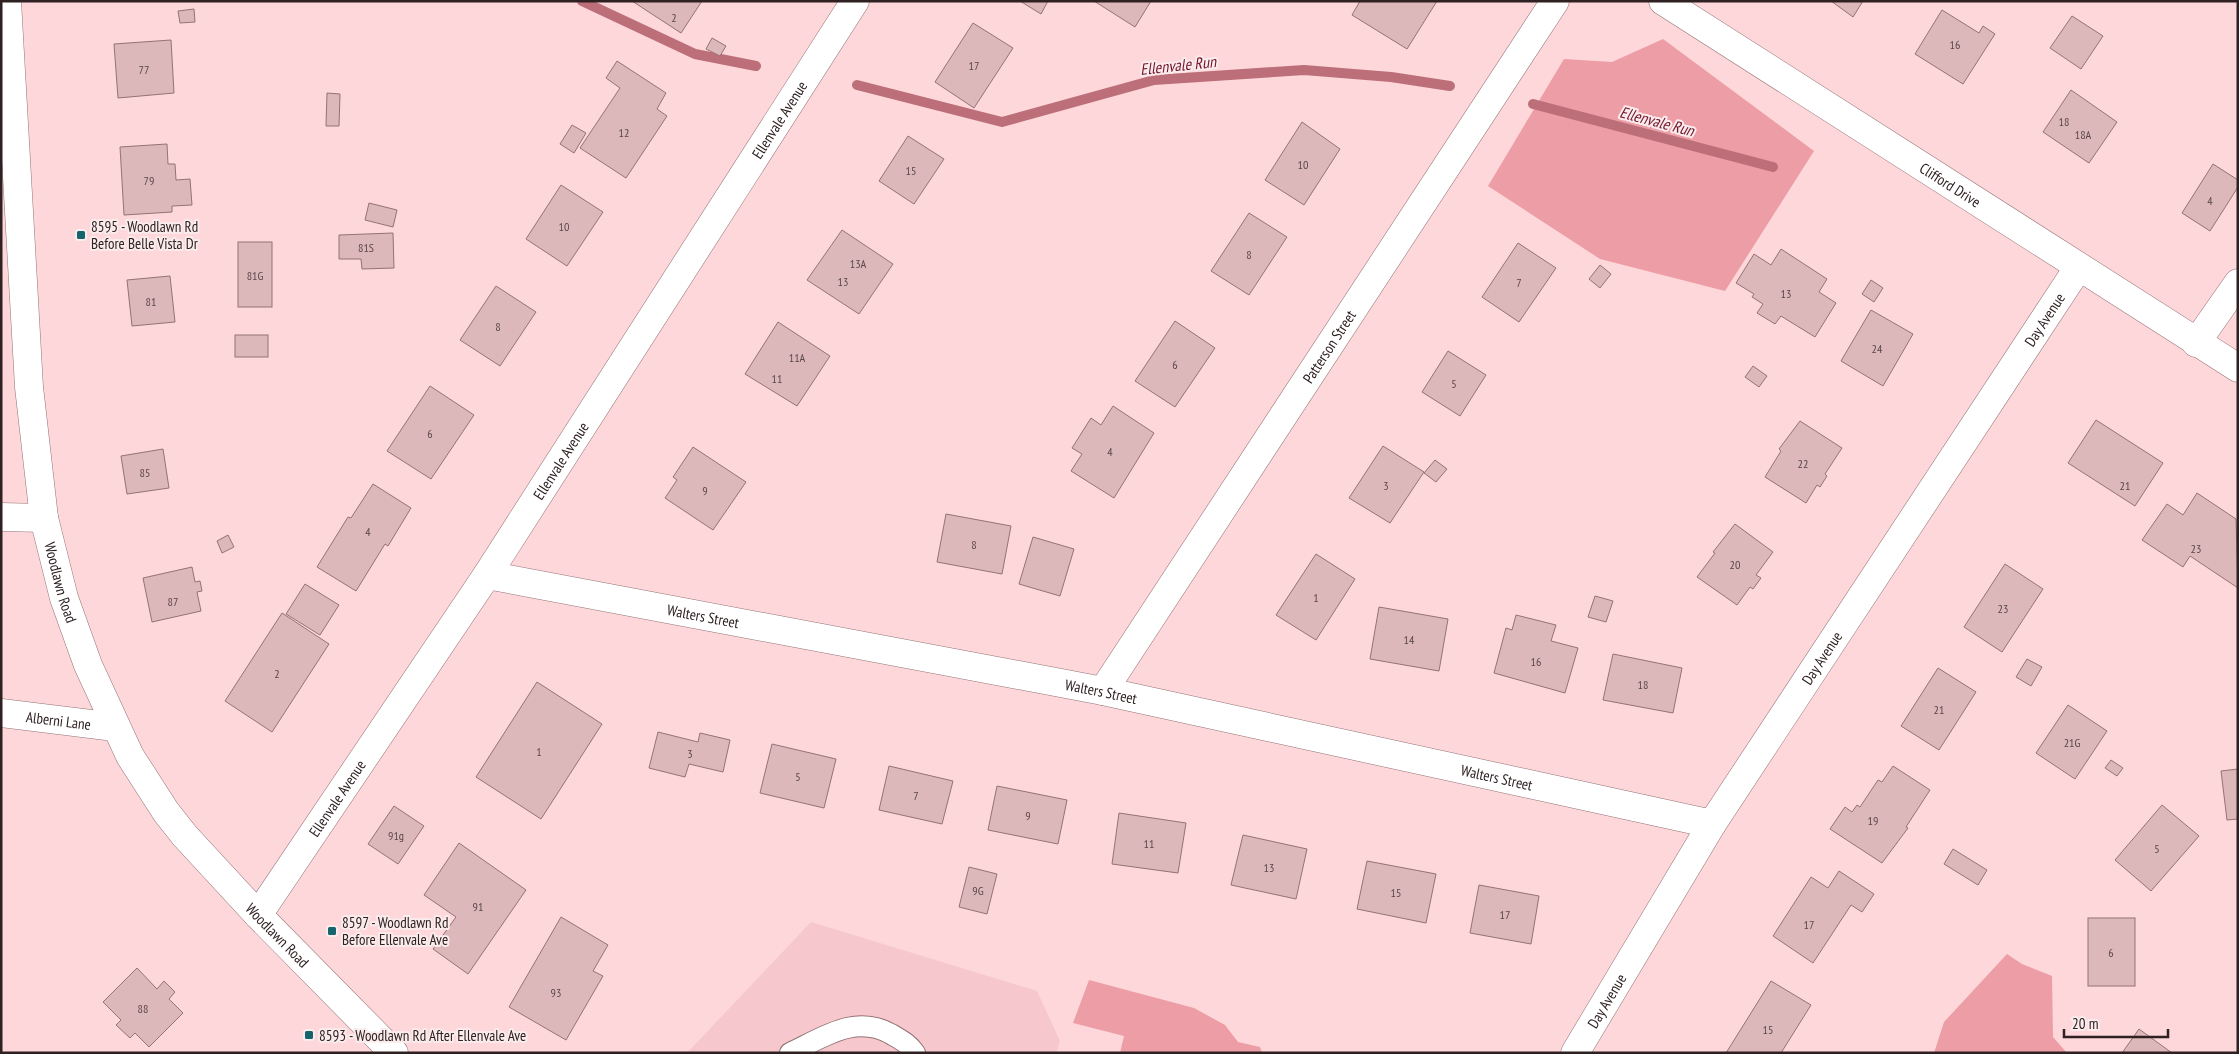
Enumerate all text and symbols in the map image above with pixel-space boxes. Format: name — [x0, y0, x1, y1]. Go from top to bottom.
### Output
house number: 2 — [671, 10, 677, 25]
house number: 16 — [1950, 37, 1960, 52]
water label: Ellenvale Run — [1139, 51, 1218, 79]
house number: 17 — [969, 58, 979, 73]
house number: 77 — [139, 62, 149, 77]
street label: Ellenvale Avenue — [747, 77, 811, 162]
water label: Ellenvale Run — [1618, 102, 1697, 141]
house number: 18 — [2059, 114, 2069, 129]
house number: 12 — [619, 125, 629, 140]
house number: 18A — [2075, 127, 2092, 142]
house number: 10 — [1298, 157, 1308, 172]
street label: Clifford Drive — [1916, 158, 1985, 211]
house number: 15 — [906, 163, 916, 178]
house number: 79 — [144, 173, 154, 188]
house number: 4 — [2207, 193, 2213, 208]
place label: 8595 - Woodlawn Rd Before Belle Vista Dr — [91, 217, 199, 253]
house number: 10 — [559, 219, 569, 234]
marker: 8595 - Woodlawn Rd Before Belle Vista Dr — [75, 229, 87, 241]
house number: 81S — [358, 240, 374, 255]
house number: 8 — [1246, 247, 1252, 262]
house number: 13A — [850, 256, 867, 271]
house number: 81G — [247, 268, 263, 283]
house number: 13 — [838, 274, 848, 289]
house number: 7 — [1516, 275, 1522, 290]
house number: 13 — [1781, 286, 1791, 301]
street label: Day Avenue — [2020, 289, 2069, 350]
house number: 81 — [146, 294, 156, 309]
street label: Patterson Street — [1298, 306, 1360, 386]
house number: 8 — [495, 319, 501, 334]
house number: 24 — [1872, 341, 1883, 356]
house number: 11A — [789, 350, 806, 365]
house number: 6 — [1172, 357, 1178, 372]
house number: 11 — [772, 371, 782, 386]
house number: 5 — [1451, 376, 1457, 391]
street label: Ellenvale Avenue — [529, 418, 592, 503]
house number: 6 — [427, 426, 433, 441]
house number: 4 — [1107, 444, 1113, 459]
house number: 22 — [1798, 456, 1808, 471]
house number: 85 — [140, 465, 150, 480]
house number: 3 — [1383, 478, 1389, 493]
house number: 21 — [2120, 478, 2130, 493]
house number: 9 — [702, 483, 708, 498]
house number: 4 — [365, 524, 371, 539]
house number: 8 — [971, 537, 977, 552]
street label: Woodlawn Road — [41, 540, 82, 625]
house number: 23 — [2191, 541, 2201, 556]
house number: 20 — [1730, 557, 1740, 572]
house number: 1 — [1313, 590, 1319, 605]
house number: 87 — [168, 594, 178, 609]
street label: Walters Street — [666, 600, 741, 632]
house number: 23 — [1998, 601, 2008, 616]
street label: Day Avenue — [1797, 627, 1846, 688]
house number: 14 — [1404, 632, 1415, 647]
house number: 16 — [1531, 654, 1541, 669]
house number: 2 — [274, 666, 280, 681]
street label: Walters Street — [1064, 675, 1139, 708]
house number: 18 — [1638, 677, 1648, 692]
house number: 21 — [1934, 702, 1944, 717]
street label: Alberni Lane — [25, 707, 92, 733]
house number: 21G — [2064, 735, 2080, 750]
house number: 1 — [536, 744, 542, 759]
house number: 3 — [687, 746, 693, 761]
street label: Ellenvale Avenue — [304, 756, 369, 840]
street label: Walters Street — [1459, 760, 1534, 794]
house number: 5 — [795, 769, 801, 784]
house number: 7 — [913, 788, 919, 803]
house number: 9 — [1025, 808, 1031, 823]
house number: 19 — [1868, 813, 1878, 828]
house number: 91g — [388, 828, 404, 843]
house number: 11 — [1144, 836, 1154, 851]
house number: 5 — [2154, 841, 2160, 856]
house number: 13 — [1264, 860, 1274, 875]
house number: 9G — [972, 883, 984, 898]
house number: 15 — [1391, 885, 1401, 900]
street label: Woodlawn Road — [242, 899, 313, 971]
house number: 91 — [473, 899, 483, 914]
house number: 17 — [1500, 907, 1510, 922]
place label: 8597 - Woodlawn Rd Before Ellenvale Ave — [342, 913, 449, 949]
house number: 17 — [1804, 917, 1814, 932]
marker: 8597 - Woodlawn Rd Before Ellenvale Ave — [326, 925, 338, 937]
house number: 6 — [2108, 945, 2114, 960]
street label: Day Avenue — [1583, 970, 1630, 1031]
house number: 93 — [551, 985, 561, 1000]
house number: 88 — [138, 1001, 148, 1016]
scale bar — [2064, 1006, 2168, 1038]
text: 20 m — [2072, 1014, 2098, 1033]
house number: 15 — [1763, 1022, 1773, 1037]
place label: 8593 - Woodlawn Rd After Ellenvale Ave — [319, 1026, 526, 1045]
marker: 8593 - Woodlawn Rd After Ellenvale Ave — [303, 1029, 315, 1041]

